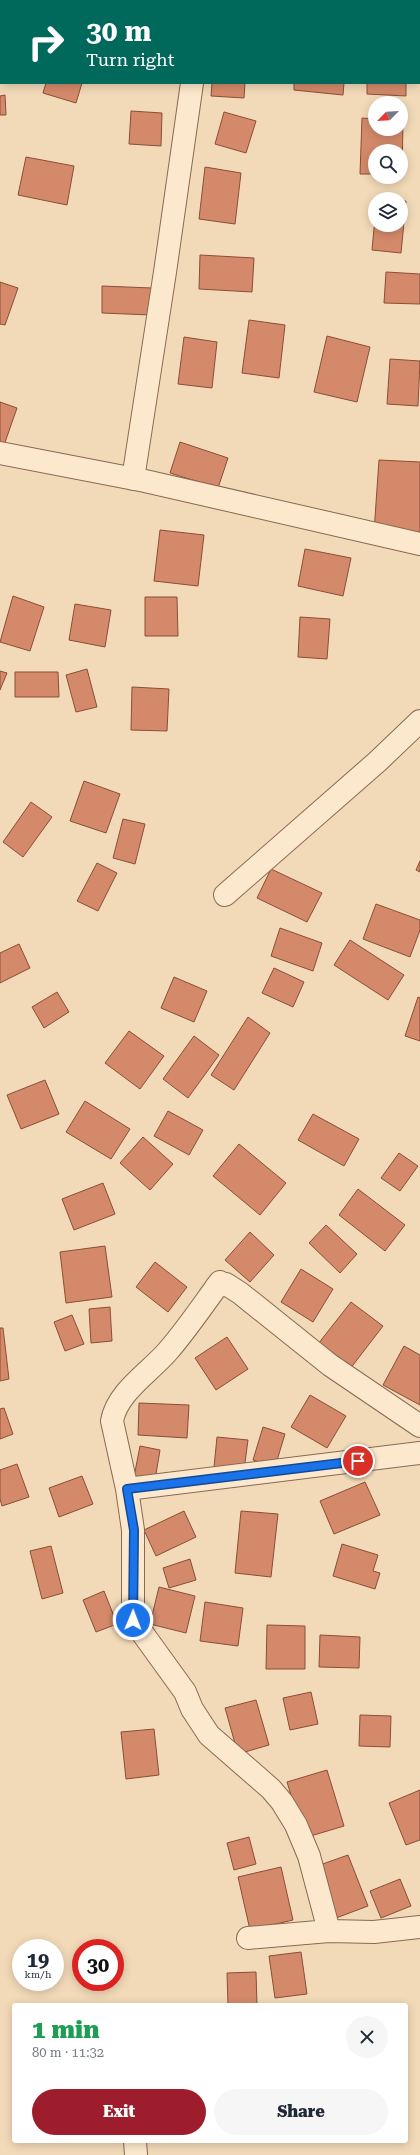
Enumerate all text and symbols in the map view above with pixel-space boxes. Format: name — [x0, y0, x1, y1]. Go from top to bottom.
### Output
text: 30 m — [86, 15, 151, 48]
icon: right — [20, 16, 72, 68]
text: Turn right — [86, 49, 174, 70]
north arrow — [368, 96, 408, 136]
map controls — [368, 96, 408, 232]
button: search — [368, 144, 408, 184]
button: layers — [368, 192, 408, 232]
pin — [341, 1444, 375, 1478]
icon: arrive — [347, 1450, 369, 1472]
position arrow — [112, 1599, 154, 1641]
speed limit sign: 30 — [72, 1939, 124, 1991]
text: 19 — [27, 1948, 49, 1972]
text: km/h — [25, 1969, 51, 1980]
text: 1 min — [32, 2016, 99, 2044]
button: close — [346, 2016, 388, 2058]
text: 80 m · 11:32 — [32, 2045, 104, 2060]
button: Exit — [32, 2089, 206, 2135]
button: Share — [214, 2089, 388, 2135]

